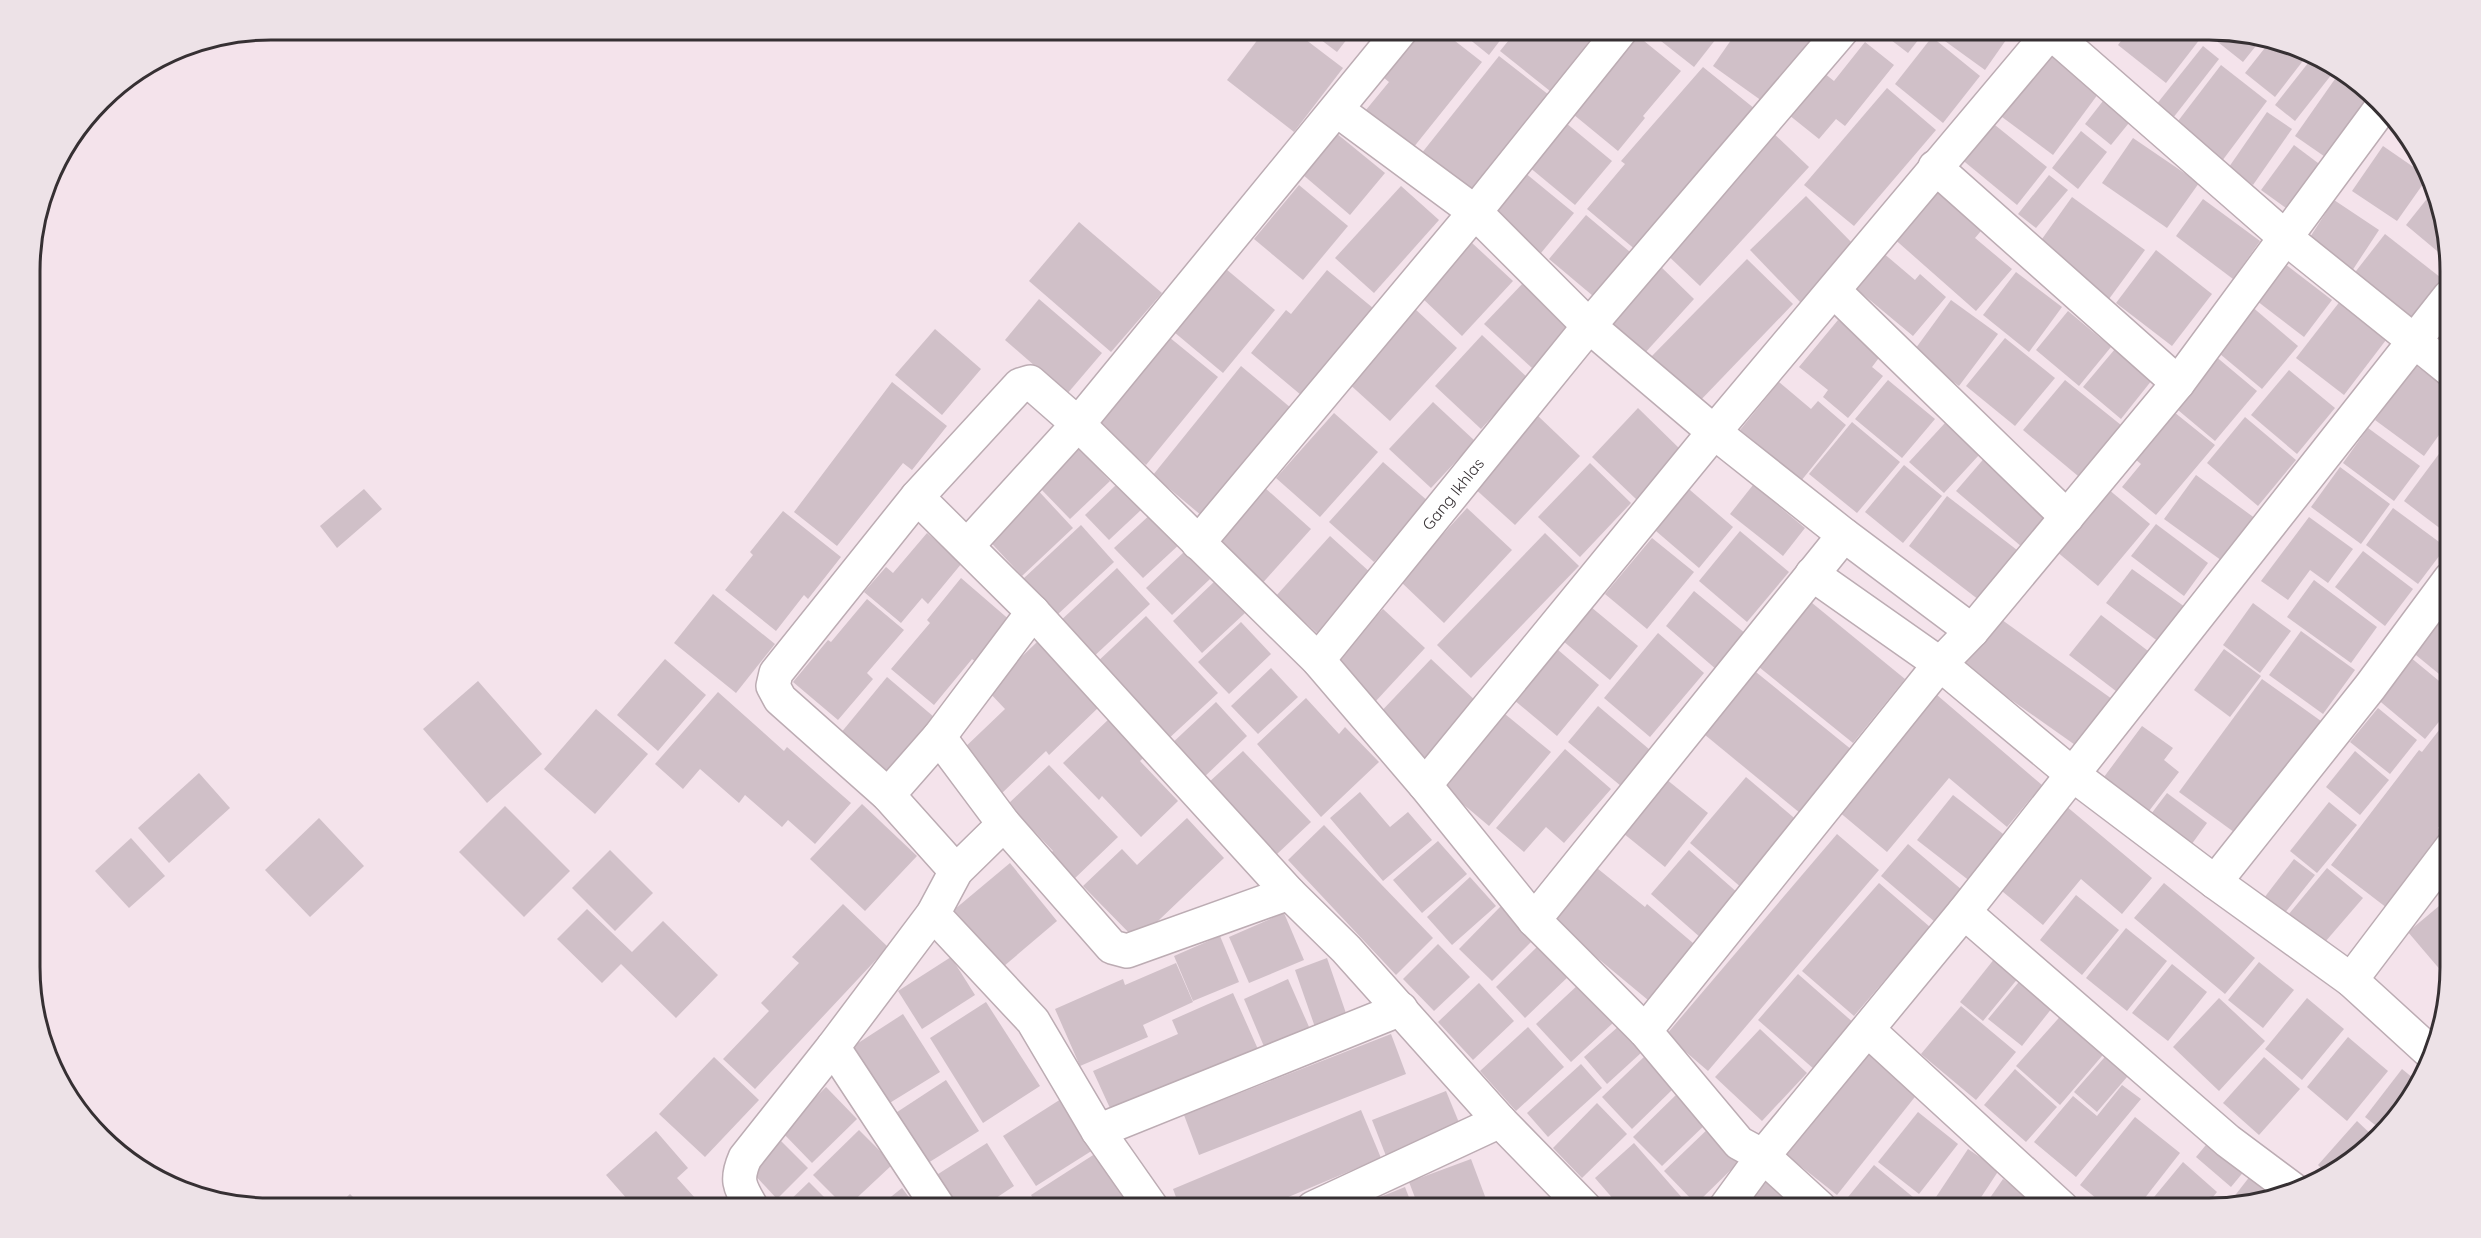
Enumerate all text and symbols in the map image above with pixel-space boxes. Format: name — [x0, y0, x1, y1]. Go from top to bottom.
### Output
street label: Gang Ikhlas — [1418, 454, 1488, 534]

